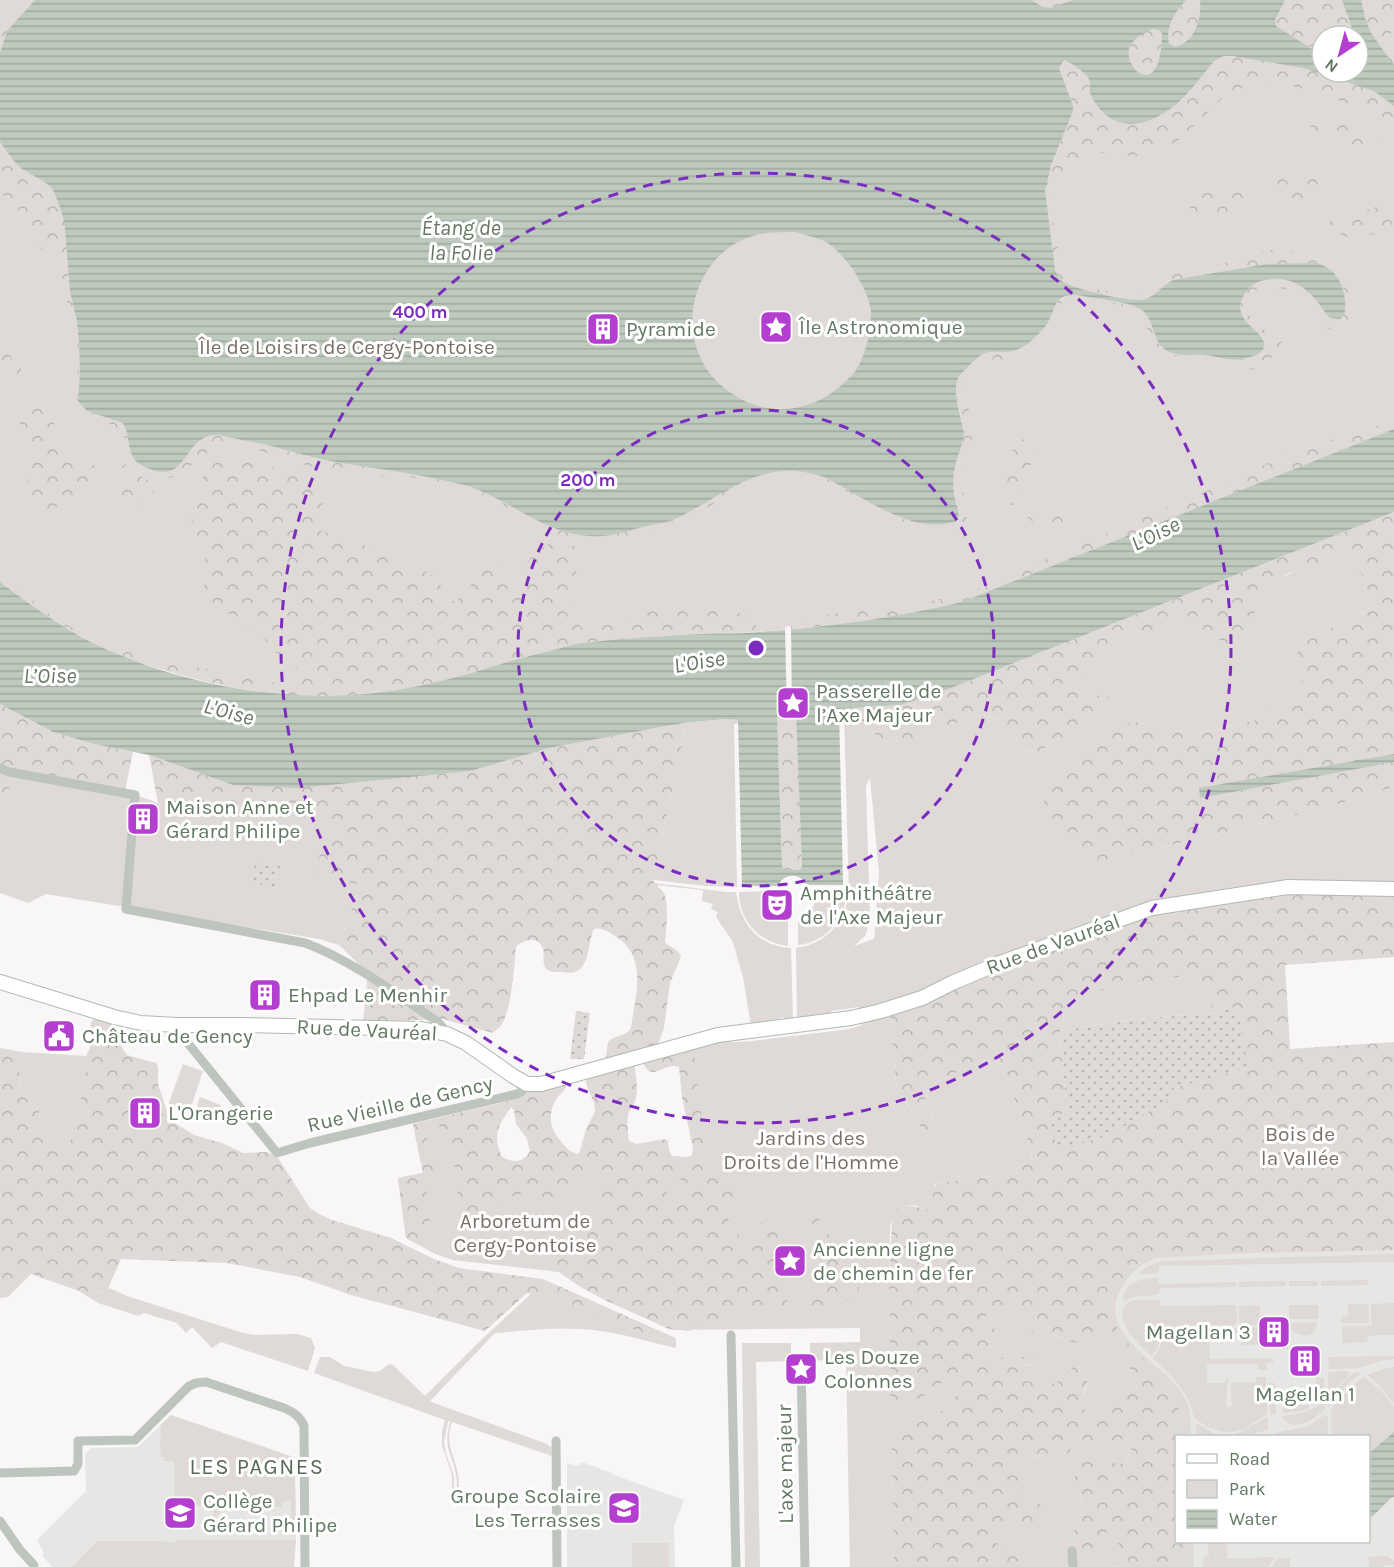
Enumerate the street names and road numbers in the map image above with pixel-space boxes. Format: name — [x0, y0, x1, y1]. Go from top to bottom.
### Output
street label: Rue de Vauréal — [983, 909, 1123, 979]
street label: Rue de Vauréal — [296, 1014, 438, 1046]
street label: Rue Vieille de Gency — [305, 1071, 495, 1137]
street label: L'axe majeur — [772, 1404, 798, 1524]

